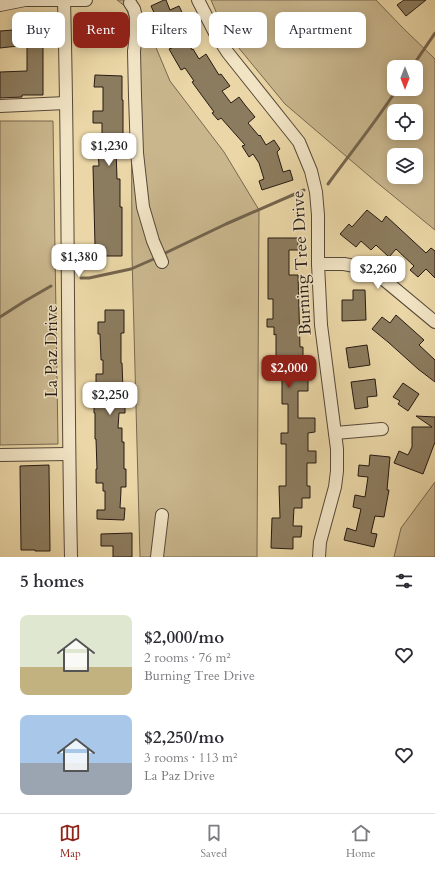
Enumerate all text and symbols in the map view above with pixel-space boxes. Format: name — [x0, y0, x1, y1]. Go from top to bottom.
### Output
chip: Buy — [12, 12, 65, 48]
chip: Rent — [73, 12, 129, 48]
chip: Filters — [137, 12, 201, 48]
chip: New — [209, 12, 267, 48]
chip: Apartment — [275, 12, 366, 48]
north arrow — [387, 60, 423, 96]
map controls — [387, 60, 423, 184]
button: locate — [387, 104, 423, 140]
pin: $1,230 — [76, 133, 142, 167]
text: $1,230 — [90, 137, 128, 155]
button: layers — [387, 148, 423, 184]
street label: Burning Tree Drive — [286, 190, 317, 336]
pin: $1,380 — [46, 244, 112, 278]
text: $1,380 — [60, 248, 98, 266]
pin: $2,260 — [345, 256, 411, 290]
text: $2,260 — [359, 260, 397, 278]
street label: La Paz Drive — [40, 305, 63, 397]
pin: $2,000 — [256, 355, 322, 389]
text: $2,000 — [270, 359, 308, 377]
pin: $2,250 — [77, 382, 143, 416]
text: $2,250 — [91, 386, 129, 404]
text: 5 homes — [20, 570, 84, 593]
icon: filters — [393, 570, 415, 592]
text: $2,000/mo — [144, 626, 224, 649]
icon: home — [52, 631, 100, 679]
icon: heart — [393, 644, 415, 666]
text: 2 rooms · 76 m² — [144, 649, 231, 667]
text: Burning Tree Drive — [144, 667, 255, 685]
text: $2,250/mo — [144, 726, 224, 749]
icon: home — [52, 731, 100, 779]
icon: heart — [393, 744, 415, 766]
text: 3 rooms · 113 m² — [144, 749, 237, 767]
text: La Paz Drive — [144, 767, 215, 785]
tab: Map — [59, 822, 81, 861]
tab: Saved — [200, 822, 227, 861]
tab: Home — [346, 822, 376, 861]

